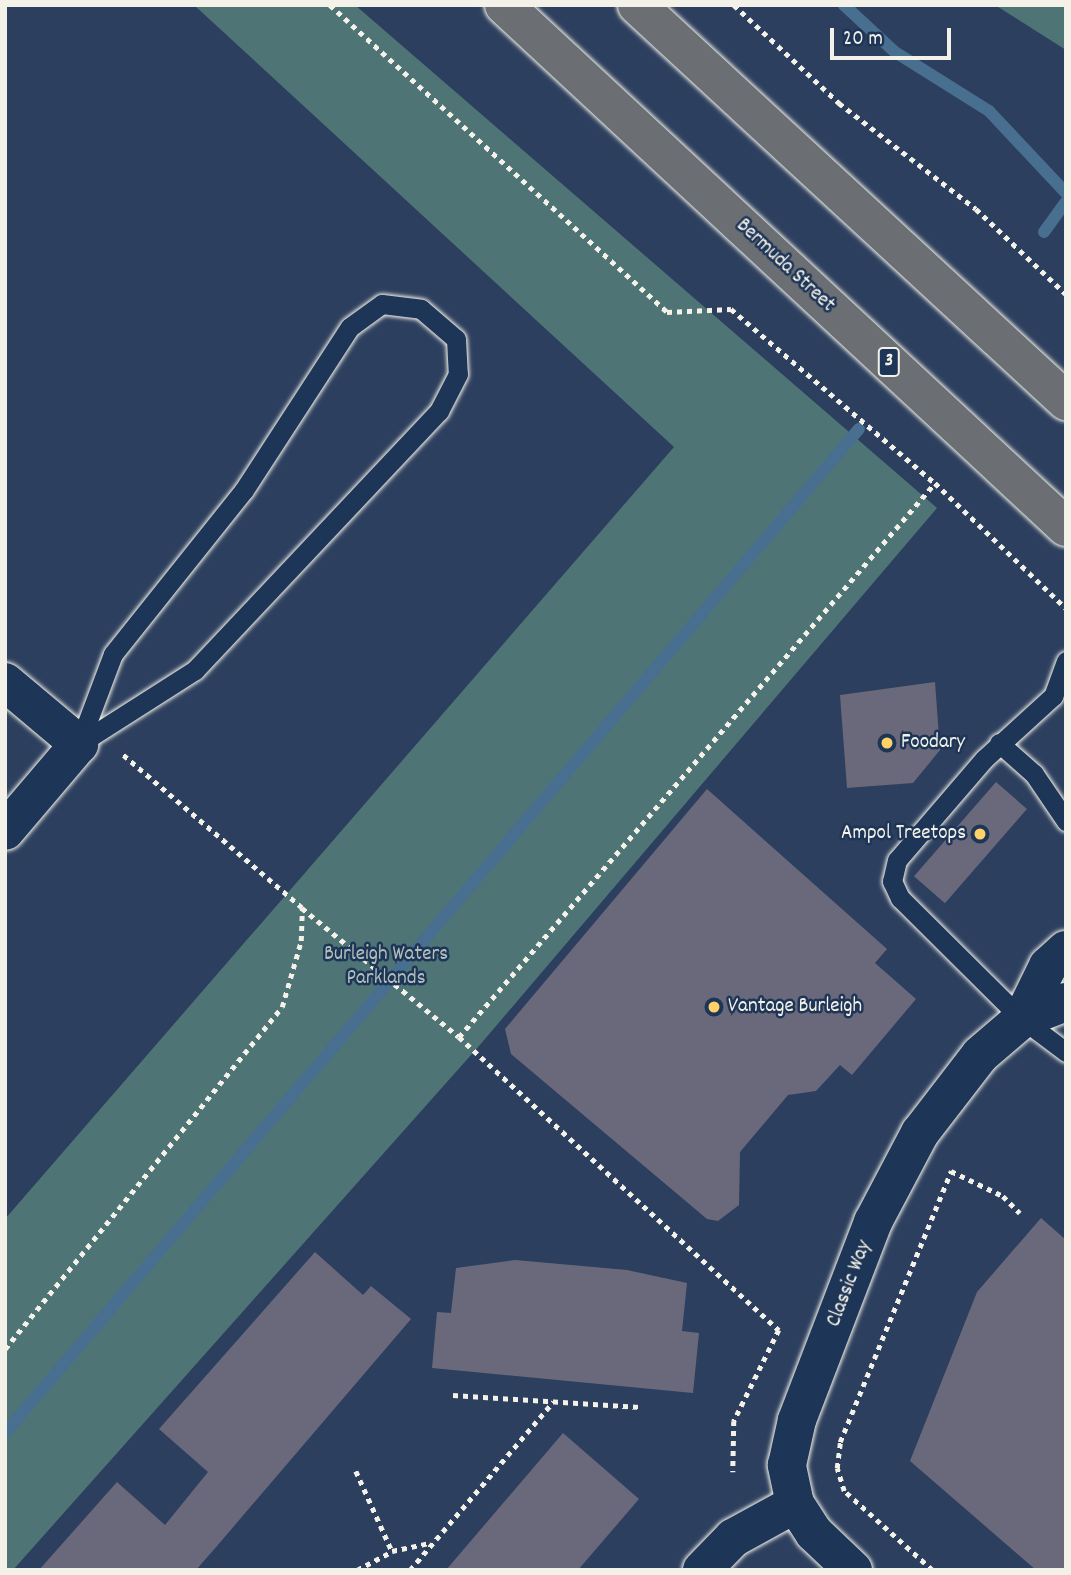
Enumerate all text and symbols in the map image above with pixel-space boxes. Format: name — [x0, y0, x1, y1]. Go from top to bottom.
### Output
scale bar — [833, 14, 954, 58]
text: 20 m — [843, 25, 883, 55]
street label: Bermuda Street — [730, 214, 840, 318]
road number: 3 — [877, 346, 901, 378]
place label: Foodary — [901, 730, 965, 756]
marker: Foodary — [879, 735, 895, 751]
place label: Ampol Treetops — [841, 821, 966, 847]
marker: Ampol Treetops — [972, 826, 988, 842]
park label: Burleigh Waters Parklands — [324, 942, 448, 992]
place label: Vantage Burleigh — [728, 994, 862, 1020]
marker: Vantage Burleigh — [706, 999, 722, 1015]
street label: Classic Way — [822, 1237, 878, 1331]

